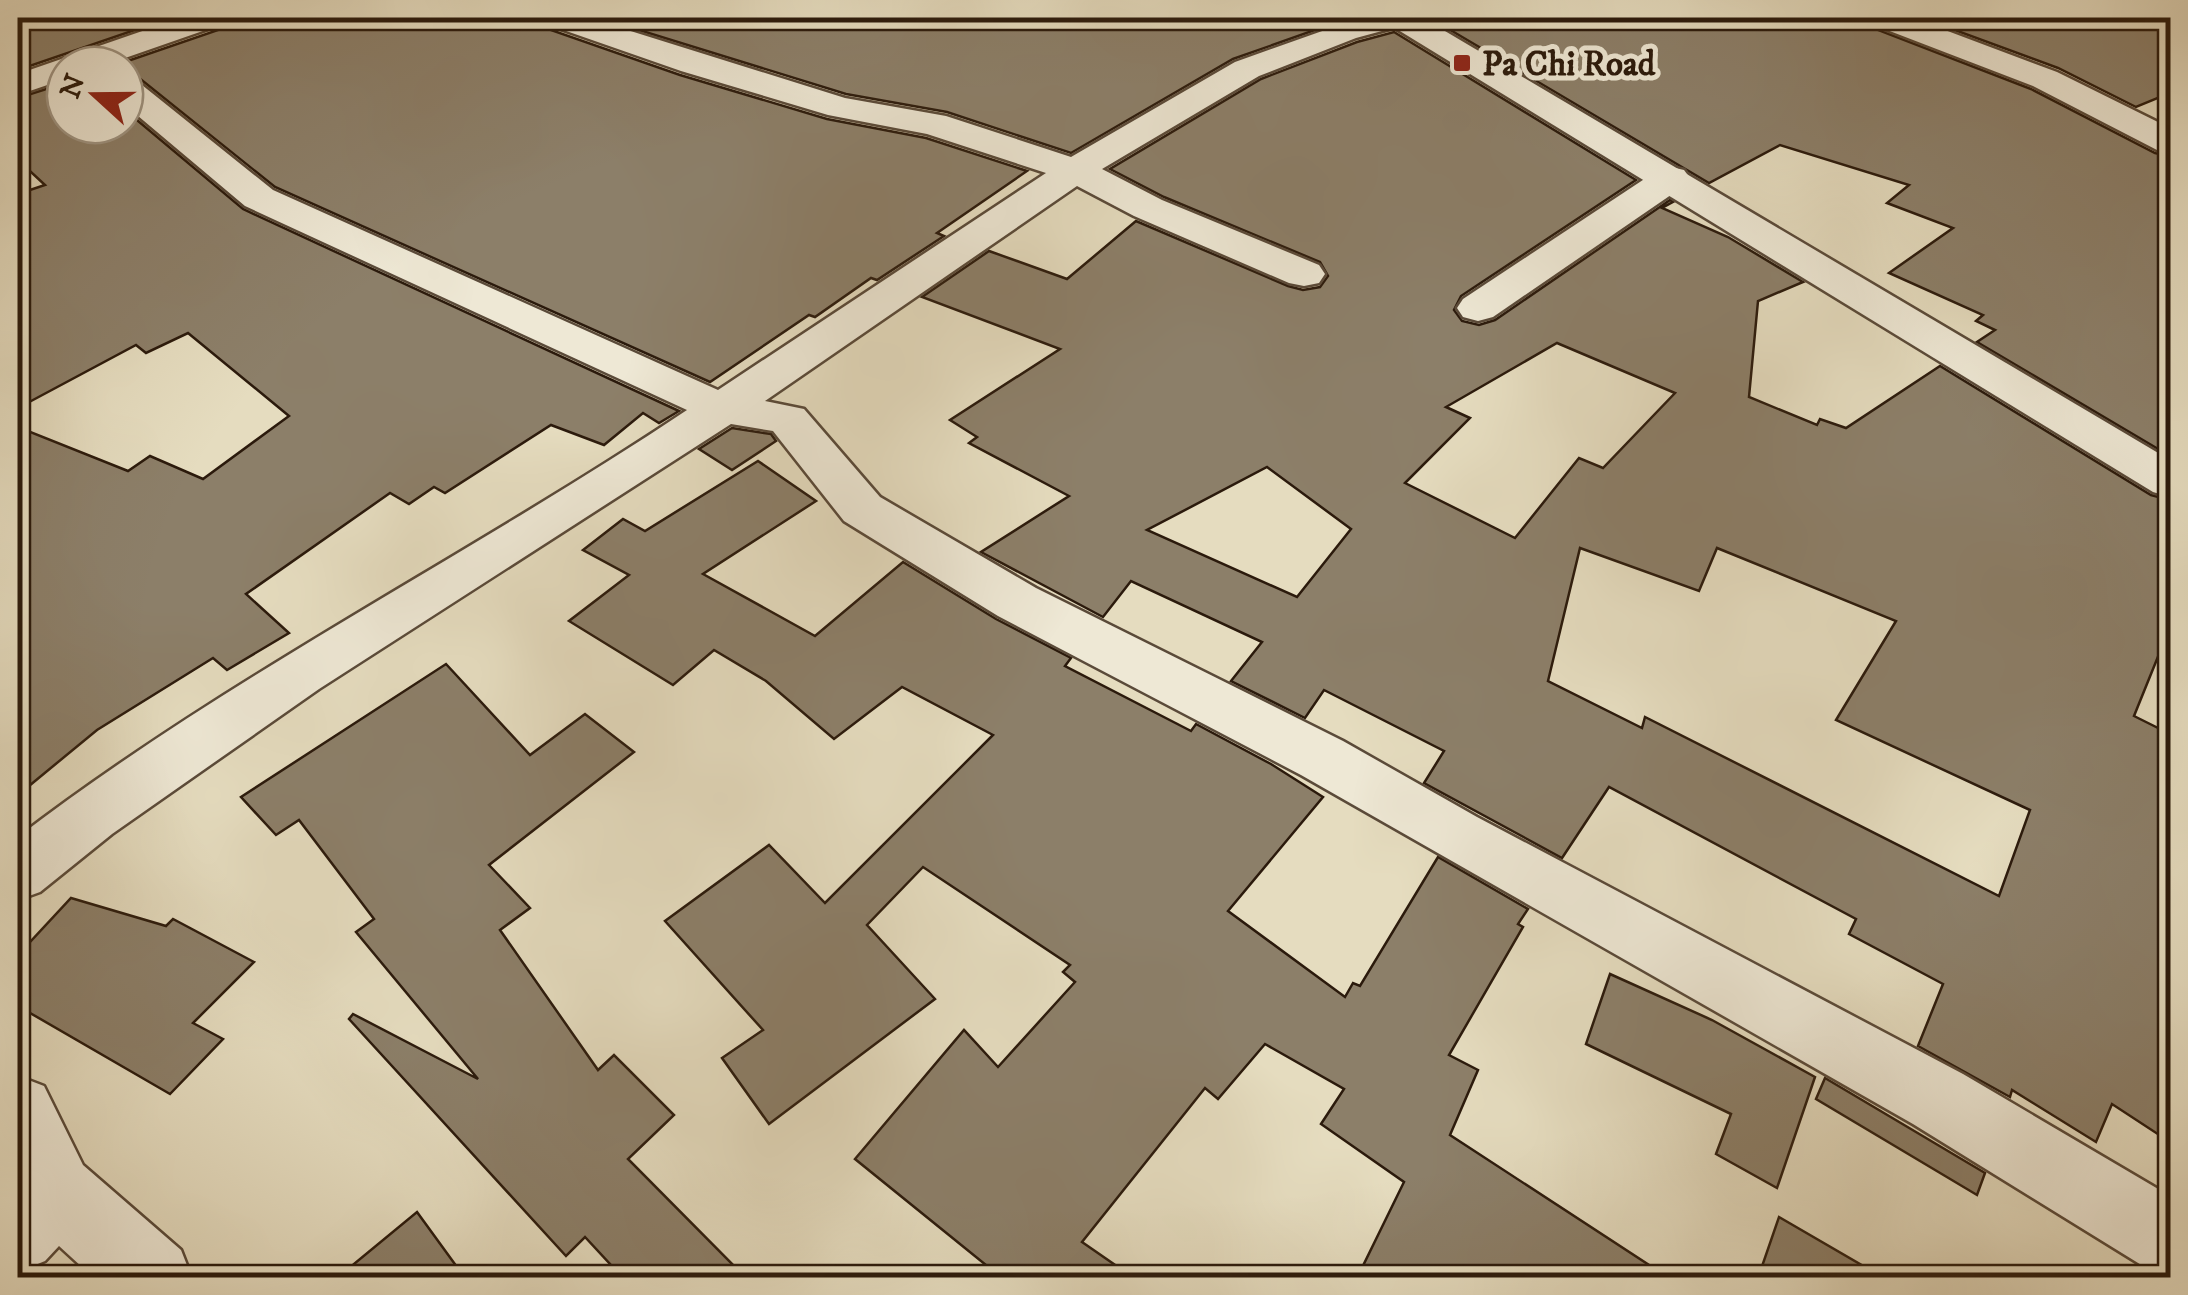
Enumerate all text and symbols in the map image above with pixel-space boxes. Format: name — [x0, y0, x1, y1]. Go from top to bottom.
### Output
place label: Pa Chi Road — [1482, 43, 1656, 87]
north arrow — [45, 45, 145, 145]
marker: Pa Chi Road — [1451, 52, 1473, 74]
text: N — [53, 70, 94, 104]

